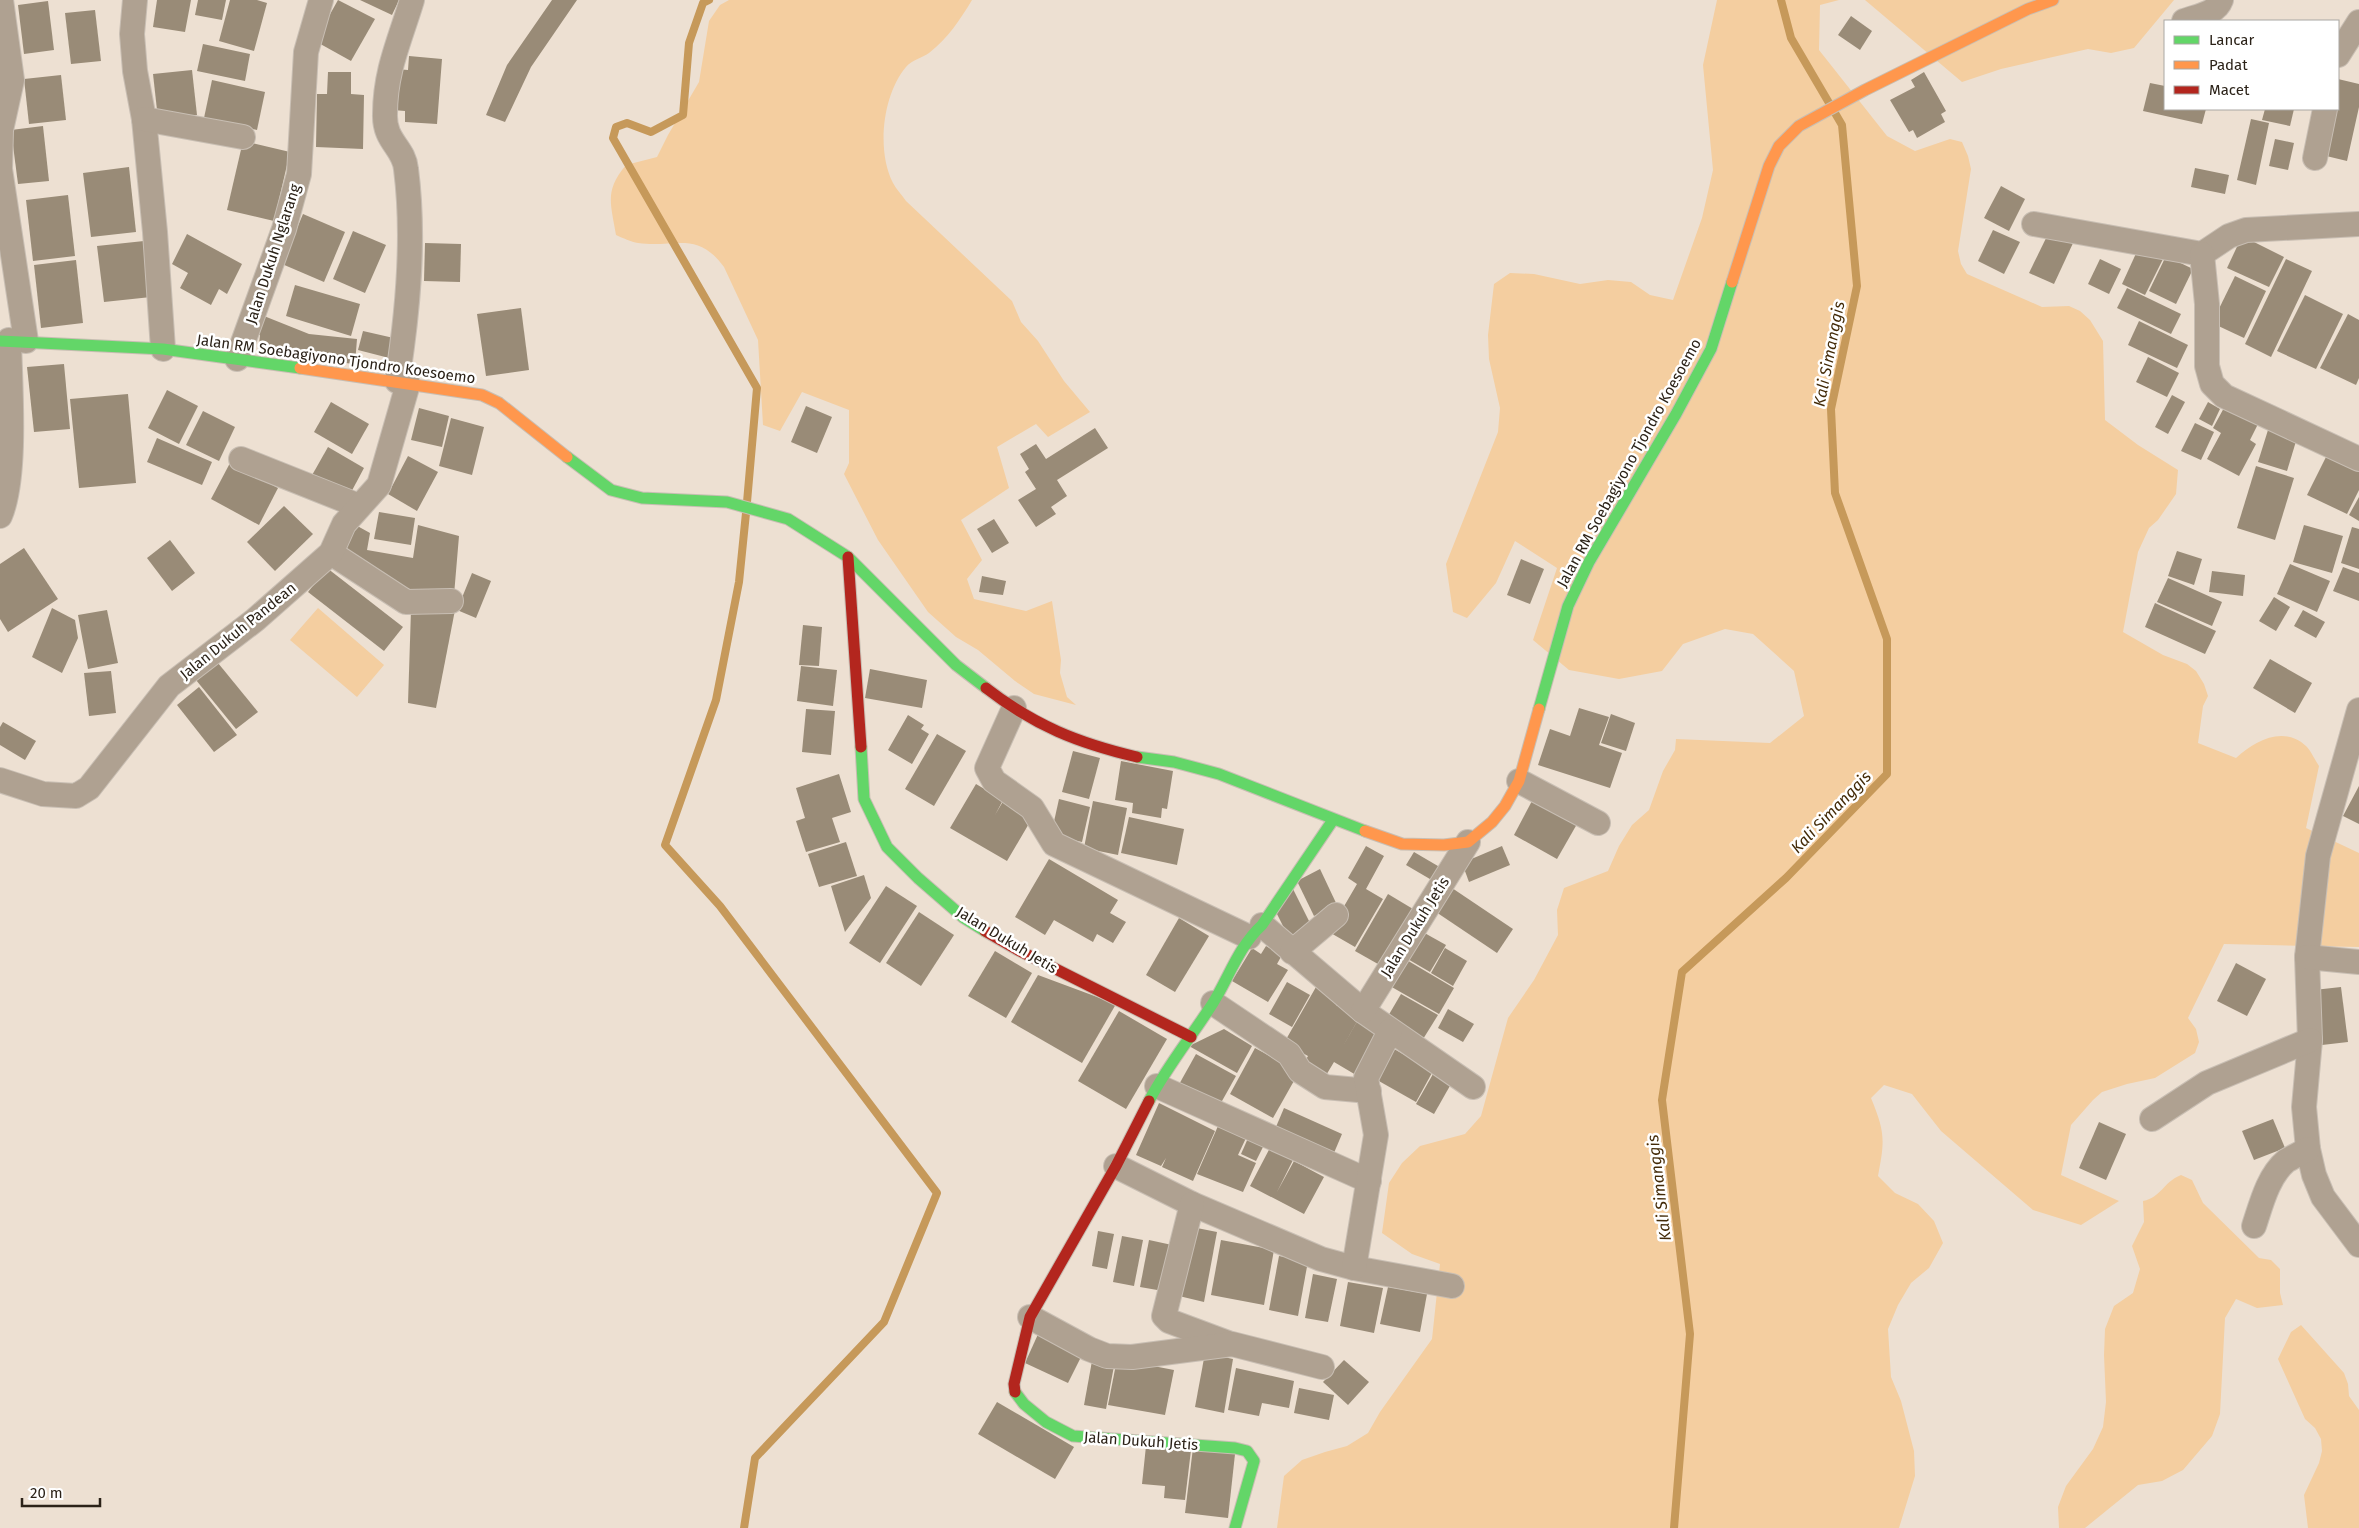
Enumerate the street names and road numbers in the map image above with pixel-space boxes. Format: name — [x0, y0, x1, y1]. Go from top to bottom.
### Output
street label: Jalan Dukuh Nglarang — [242, 182, 304, 326]
street label: Jalan RM Soebagiyono Tjondro Koesoemo — [195, 331, 477, 387]
street label: Jalan RM Soebagiyono Tjondro Koesoemo — [1553, 336, 1705, 590]
street label: Jalan Dukuh Pandean — [176, 579, 300, 683]
street label: Jalan Dukuh Jetis — [1377, 874, 1453, 980]
street label: Jalan Dukuh Jetis — [953, 903, 1061, 977]
street label: Jalan Dukuh Jetis — [1083, 1428, 1199, 1454]

